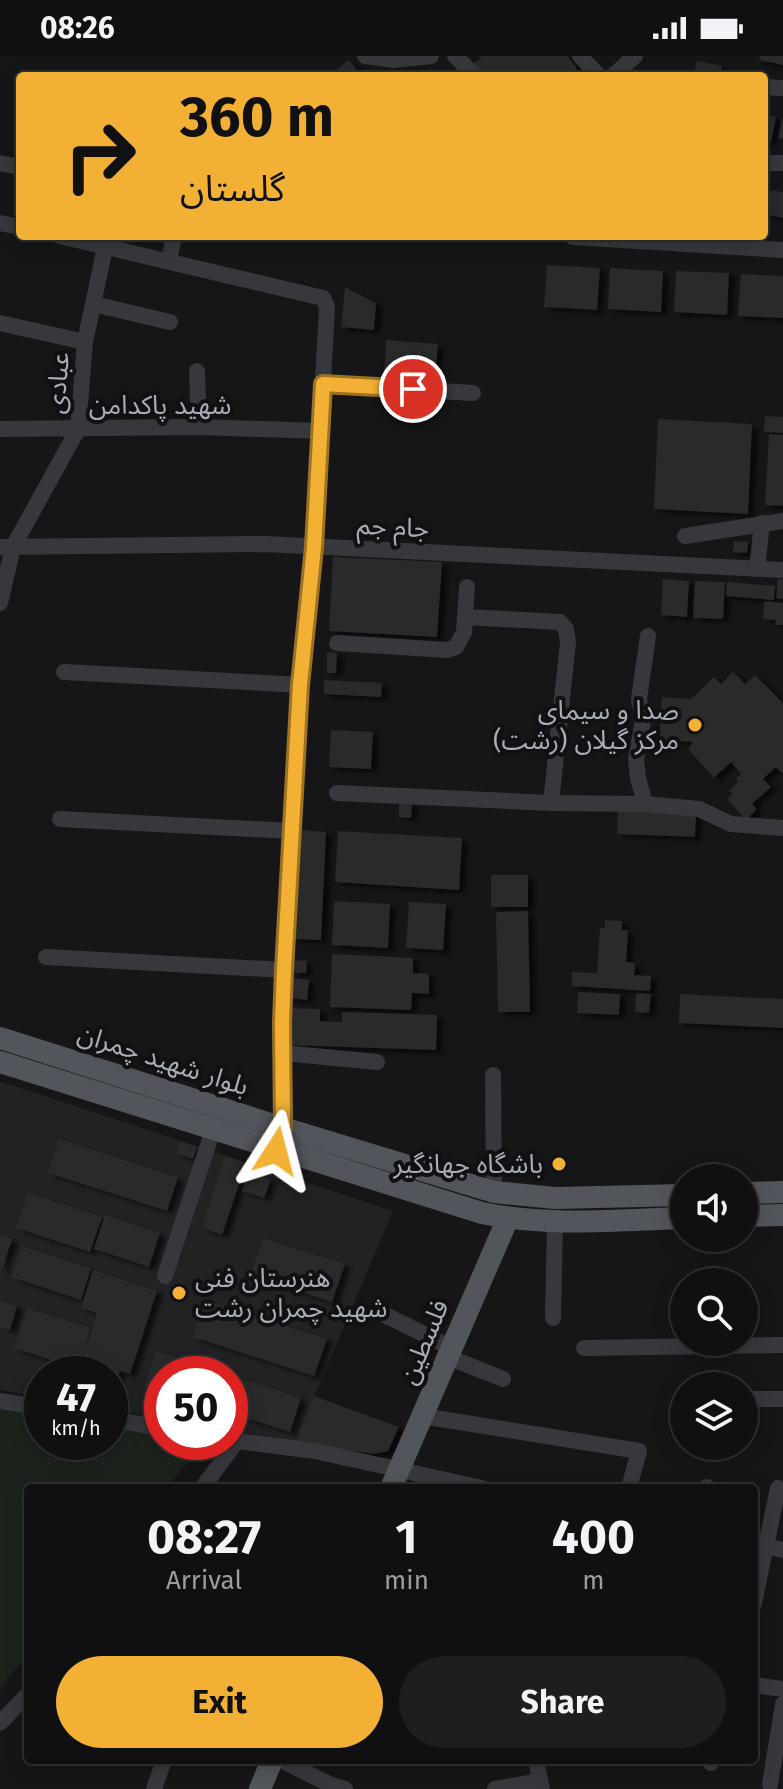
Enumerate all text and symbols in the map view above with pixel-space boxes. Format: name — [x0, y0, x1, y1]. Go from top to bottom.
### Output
text: 08:26 — [40, 10, 115, 46]
text: 360 m — [180, 84, 334, 151]
icon: right — [48, 104, 152, 208]
text: گلستان — [180, 167, 285, 211]
street label: عبادی — [40, 351, 76, 415]
pin — [379, 355, 447, 423]
icon: arrive — [391, 367, 435, 411]
street label: شهید پاکدامن — [89, 390, 231, 422]
street label: جام جم — [356, 510, 430, 548]
place label: صدا و سیمای مرکز گیلان (رشت) — [493, 695, 679, 756]
marker: صدا و سیمای مرکز گیلان (رشت) — [686, 716, 704, 734]
street label: بلوار شهید چمران — [73, 1018, 252, 1103]
position arrow — [234, 1109, 318, 1193]
place label: باشگاه جهانگیر — [393, 1149, 543, 1180]
marker: باشگاه جهانگیر — [550, 1155, 568, 1173]
map controls — [670, 1164, 758, 1460]
button: sound — [670, 1164, 758, 1252]
place label: هنرستان فنی شهید چمران رشت — [195, 1263, 387, 1325]
button: search — [670, 1268, 758, 1356]
marker: هنرستان فنی شهید چمران رشت — [170, 1284, 188, 1302]
street label: فلسطین — [392, 1295, 456, 1389]
speed limit sign: 50 — [144, 1356, 248, 1460]
button: layers — [670, 1372, 758, 1460]
text: 47 — [56, 1374, 96, 1422]
text: km/h — [51, 1416, 101, 1440]
text: 08:27 — [147, 1508, 261, 1566]
text: 1 — [395, 1508, 418, 1566]
text: 400 — [552, 1508, 635, 1566]
text: Arrival — [166, 1565, 242, 1596]
text: min — [384, 1565, 429, 1596]
text: m — [582, 1565, 605, 1596]
button: Exit — [56, 1656, 383, 1748]
button: Share — [399, 1656, 726, 1748]

